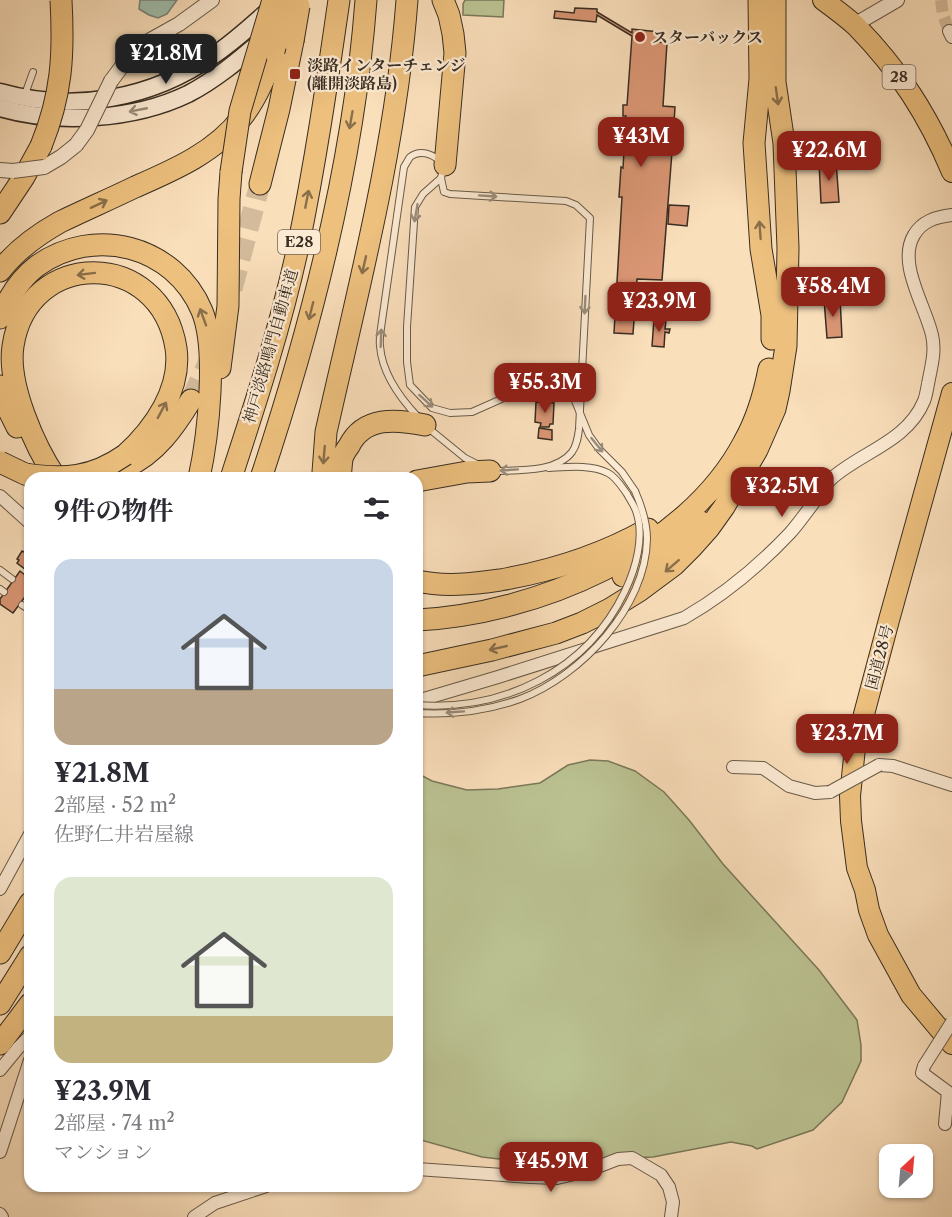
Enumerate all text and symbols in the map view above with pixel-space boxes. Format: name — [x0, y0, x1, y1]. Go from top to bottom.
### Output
place label: スターバックス — [652, 27, 763, 47]
marker: スターバックス — [633, 30, 647, 44]
pin: ¥21.8M — [117, 34, 215, 85]
text: ¥21.8M — [129, 41, 203, 65]
place label: 淡路インターチェンジ (離開淡路島) — [307, 55, 465, 93]
road number: 28 — [882, 65, 916, 89]
marker: 淡路インターチェンジ (離開淡路島) — [288, 67, 302, 81]
one-way arrow — [772, 85, 783, 105]
one-way arrow — [129, 105, 149, 116]
one-way arrow — [345, 110, 356, 130]
pin: ¥43M — [605, 117, 677, 168]
text: ¥43M — [612, 124, 670, 148]
pin: ¥22.6M — [780, 131, 878, 182]
text: ¥22.6M — [791, 138, 867, 162]
one-way arrow — [302, 190, 313, 210]
one-way arrow — [478, 191, 498, 202]
one-way arrow — [90, 198, 108, 209]
one-way arrow — [410, 203, 421, 222]
one-way arrow — [754, 221, 765, 240]
road number: E28 — [278, 230, 320, 254]
one-way arrow — [358, 254, 369, 274]
street label: 神戸淡路鳴門自動車道 — [238, 266, 302, 426]
pin: ¥58.4M — [784, 267, 882, 318]
one-way arrow — [76, 268, 96, 279]
text: ¥58.4M — [795, 274, 871, 298]
pin: ¥23.9M — [610, 282, 708, 333]
text: ¥23.9M — [621, 289, 697, 313]
one-way arrow — [580, 294, 591, 314]
one-way arrow — [305, 302, 317, 321]
one-way arrow — [197, 308, 208, 326]
one-way arrow — [375, 328, 387, 348]
pin: ¥55.3M — [496, 363, 594, 414]
text: ¥55.3M — [508, 370, 582, 394]
one-way arrow — [418, 394, 433, 408]
one-way arrow — [156, 402, 168, 419]
one-way arrow — [590, 437, 603, 453]
one-way arrow — [318, 445, 329, 465]
one-way arrow — [500, 465, 520, 476]
pin: ¥32.5M — [733, 467, 831, 518]
text: ¥32.5M — [745, 474, 819, 498]
icon: filters — [360, 492, 393, 525]
text: 9件の物件 — [54, 495, 174, 527]
one-way arrow — [665, 559, 680, 573]
icon: home — [170, 598, 278, 706]
street label: 国道28号 — [861, 622, 897, 692]
one-way arrow — [489, 643, 508, 655]
one-way arrow — [446, 707, 466, 718]
pin: ¥23.7M — [798, 714, 896, 765]
text: ¥23.7M — [810, 721, 884, 745]
text: ¥21.8M — [54, 757, 150, 789]
text: 2部屋 · 52 m² — [54, 793, 176, 817]
text: 佐野仁井岩屋線 — [54, 822, 194, 846]
icon: home — [170, 916, 278, 1024]
text: ¥23.9M — [54, 1075, 152, 1107]
text: 2部屋 · 74 m² — [54, 1111, 175, 1135]
text: マンション — [54, 1140, 153, 1164]
pin: ¥45.9M — [502, 1142, 600, 1193]
north arrow — [879, 1144, 933, 1198]
map controls — [879, 1144, 933, 1198]
text: ¥45.9M — [514, 1149, 588, 1173]

